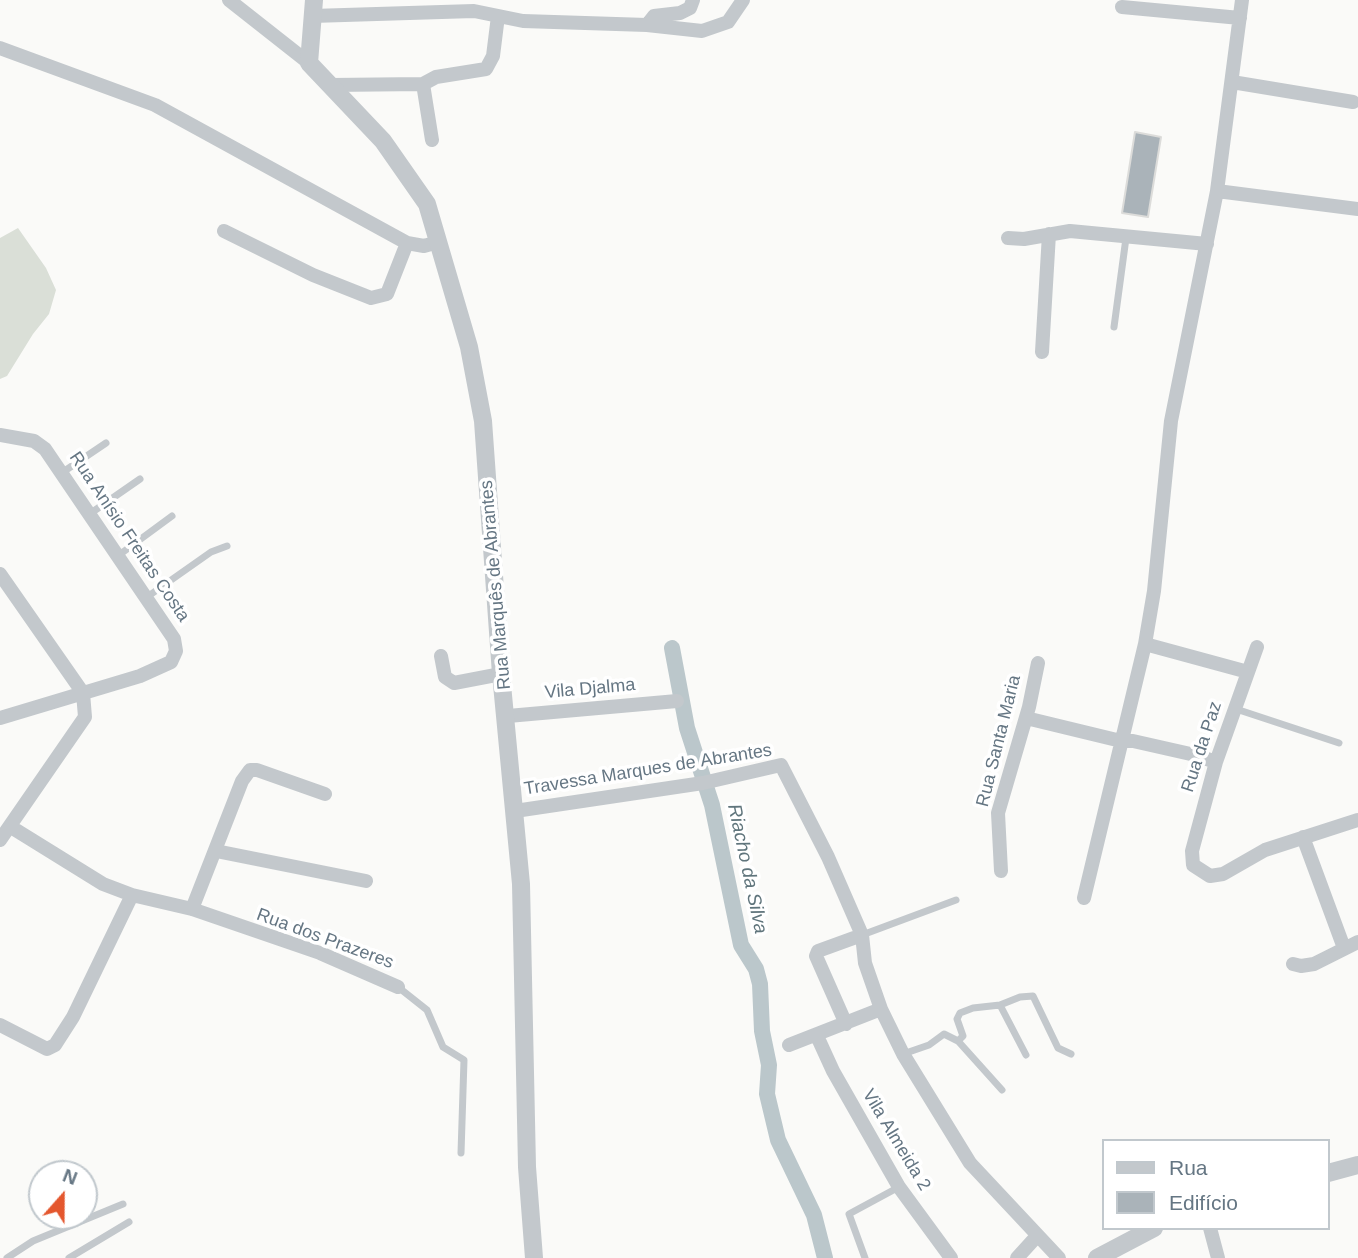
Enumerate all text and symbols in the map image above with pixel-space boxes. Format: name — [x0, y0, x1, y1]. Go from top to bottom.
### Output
street label: Rua Anísio Freitas Costa — [64, 448, 194, 626]
street label: Rua Marquês de Abrantes — [476, 479, 516, 691]
street label: Rua Santa Maria — [972, 673, 1026, 809]
street label: Vila Djalma — [544, 674, 636, 704]
street label: Rua da Paz — [1177, 699, 1227, 795]
street label: Travessa Marques de Abrantes — [523, 740, 773, 800]
water label: Riacho da Silva — [722, 802, 772, 936]
street label: Rua dos Prazeres — [254, 904, 396, 974]
street label: Vila Almeida 2 — [857, 1085, 935, 1195]
legend — [1102, 1139, 1330, 1230]
text: Rua — [1169, 1156, 1208, 1179]
north arrow — [28, 1160, 98, 1230]
text: N — [60, 1165, 80, 1189]
text: Edifício — [1169, 1191, 1238, 1214]

